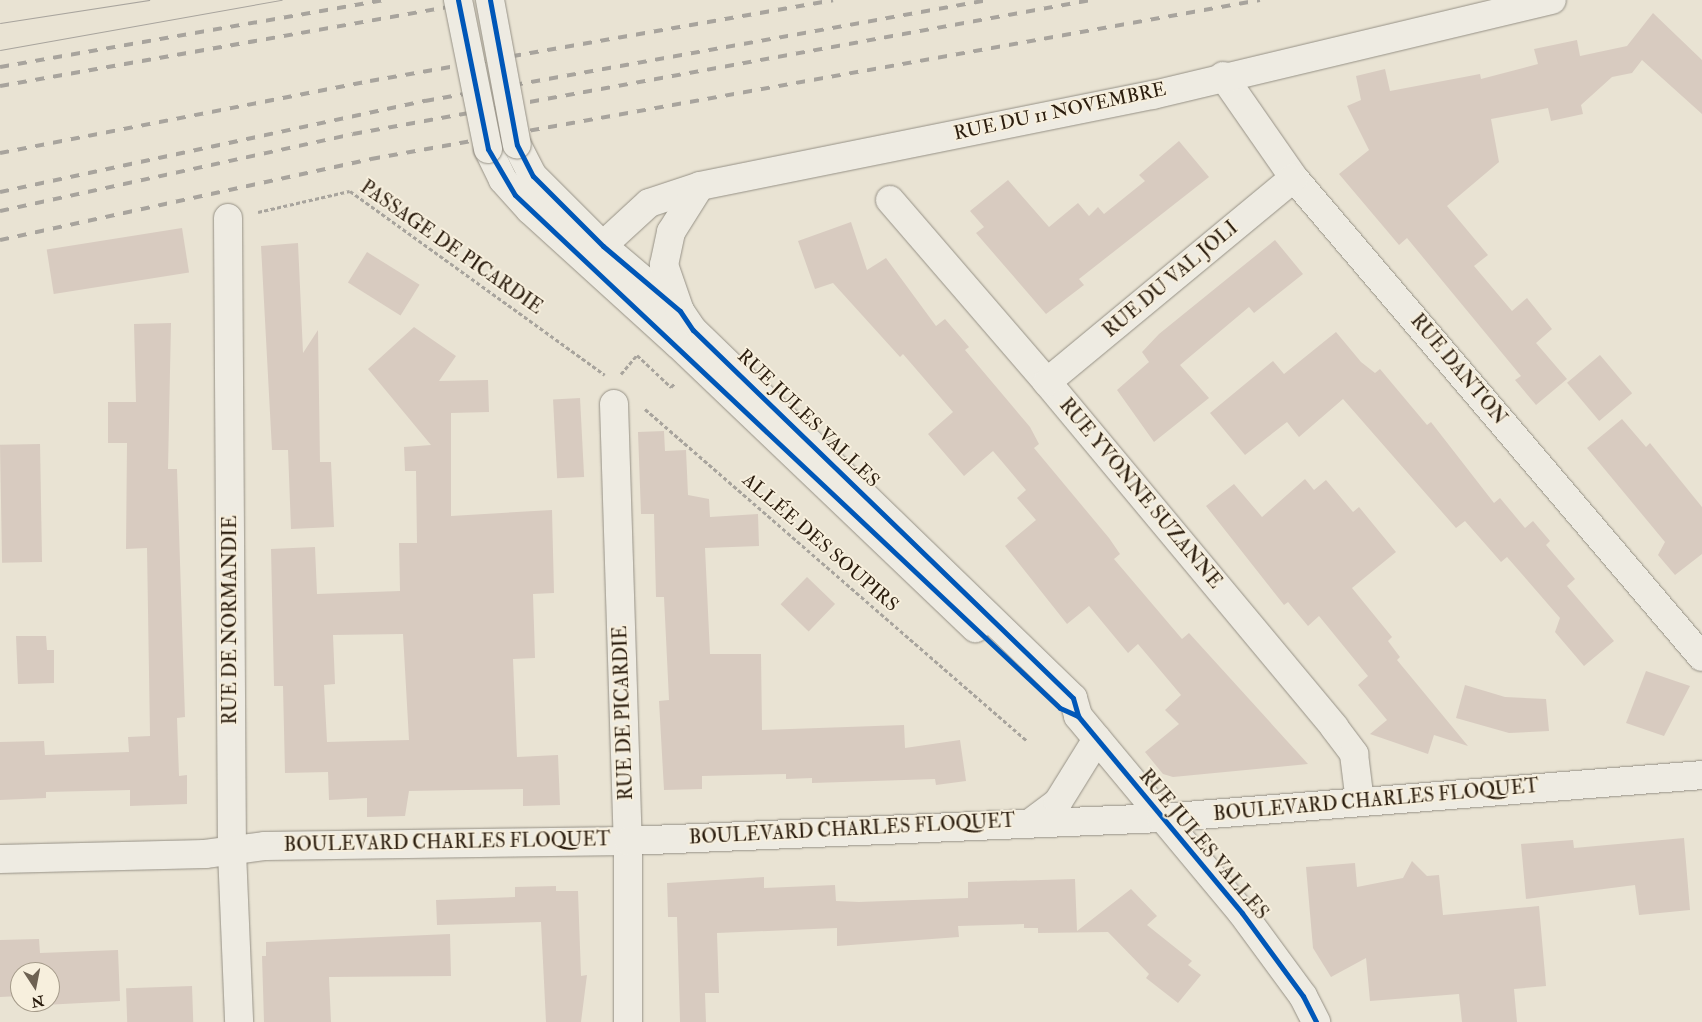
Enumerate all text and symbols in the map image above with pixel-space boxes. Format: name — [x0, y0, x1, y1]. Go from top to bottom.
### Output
street label: RUE DU 11 NOVEMBRE — [952, 78, 1168, 146]
street label: PASSAGE DE PICARDIE — [356, 176, 546, 320]
street label: RUE DU VAL JOLI — [1099, 217, 1243, 343]
street label: RUE DANTON — [1405, 310, 1511, 430]
street label: RUE JULES VALLES — [732, 345, 884, 493]
street label: RUE YVONNE SUZANNE — [1054, 395, 1226, 593]
street label: ALLÉE DES SOUPIRS — [737, 469, 903, 617]
street label: RUE DE NORMANDIE — [220, 515, 242, 725]
street label: RUE DE PICARDIE — [610, 625, 638, 801]
street label: RUE JULES VALLES — [1134, 765, 1272, 925]
street label: BOULEVARD CHARLES FLOQUET — [1212, 775, 1540, 827]
street label: BOULEVARD CHARLES FLOQUET — [688, 810, 1016, 850]
street label: BOULEVARD CHARLES FLOQUET — [284, 829, 610, 857]
north arrow — [10, 962, 60, 1012]
text: N — [30, 992, 46, 1011]

